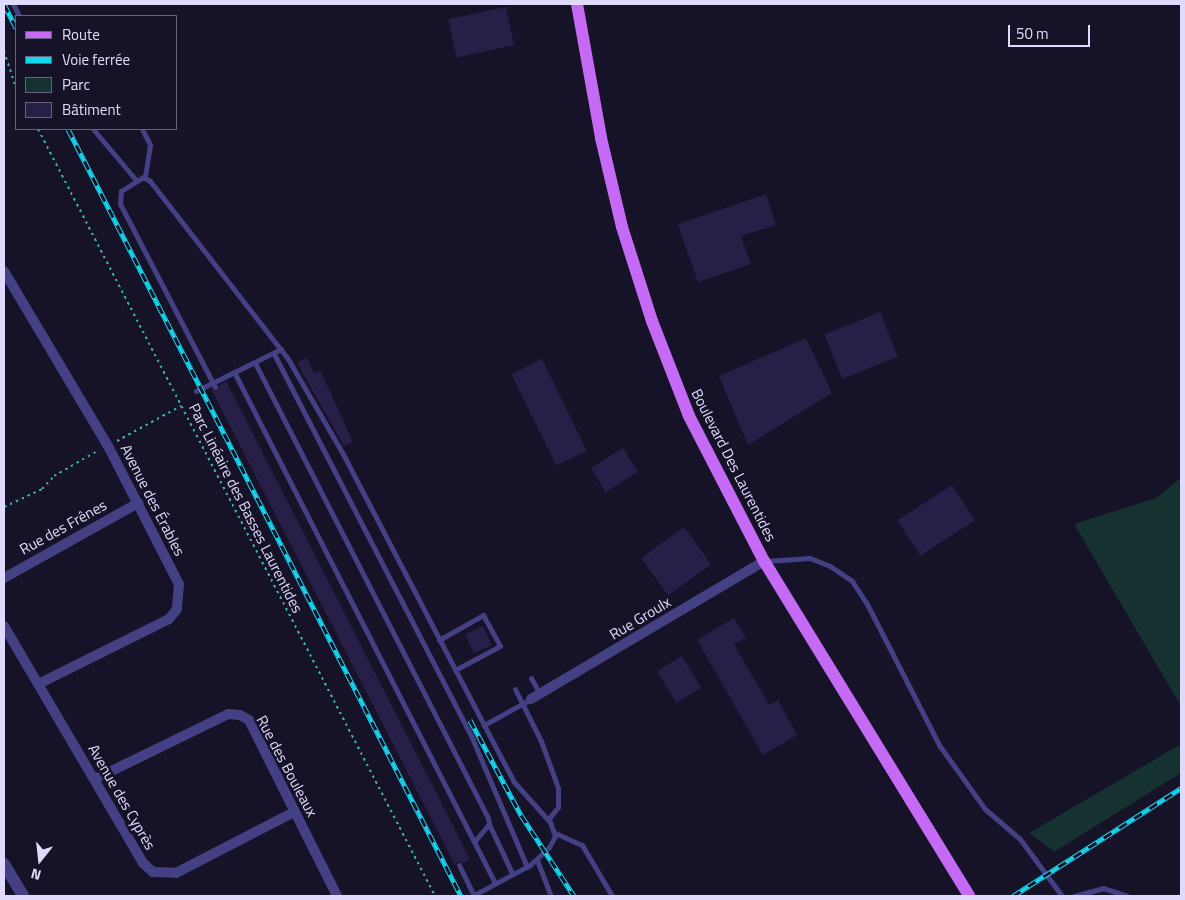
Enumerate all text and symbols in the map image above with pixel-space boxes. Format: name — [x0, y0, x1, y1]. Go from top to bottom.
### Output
legend — [15, 15, 178, 130]
scale bar — [1010, 15, 1092, 47]
text: 50 m — [1016, 22, 1049, 45]
text: Route — [62, 23, 100, 46]
text: Voie ferrée — [62, 48, 130, 71]
text: Parc — [62, 73, 90, 96]
text: Bâtiment — [62, 98, 121, 121]
street label: Boulevard Des Laurentides — [688, 386, 780, 544]
street label: Parc Linéaire des Basses Laurentides — [185, 400, 307, 616]
street label: Avenue des Érables — [117, 441, 189, 559]
street label: Rue des Frênes — [16, 496, 110, 558]
street label: Rue Groulx — [606, 593, 674, 643]
street label: Rue des Bouleaux — [253, 712, 321, 820]
street label: Avenue des Cyprès — [85, 741, 159, 853]
north arrow — [15, 835, 65, 885]
text: N — [28, 863, 43, 886]

